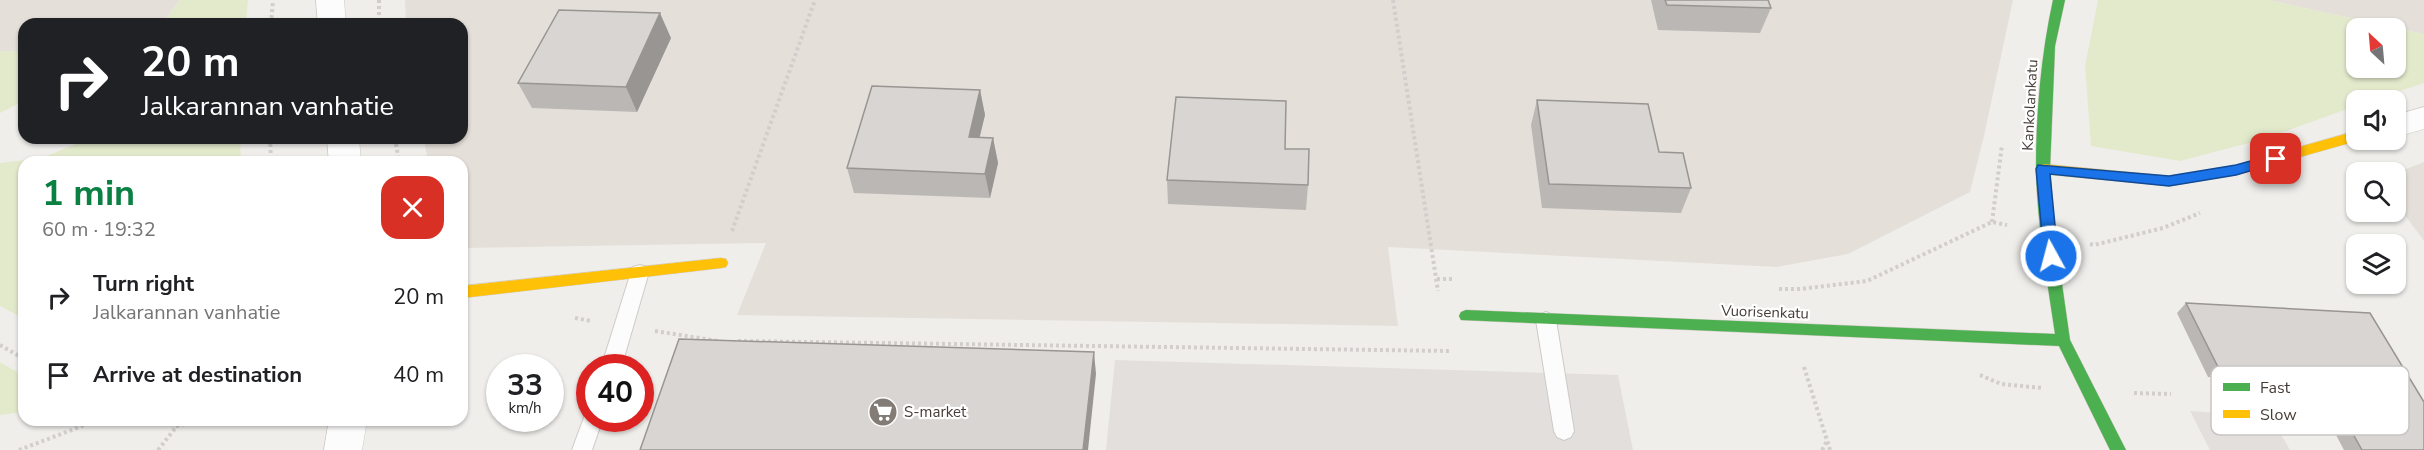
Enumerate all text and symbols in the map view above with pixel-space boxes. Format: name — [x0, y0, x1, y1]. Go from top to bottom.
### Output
north arrow — [2346, 18, 2406, 78]
map controls — [2346, 18, 2406, 294]
text: 20 m — [141, 34, 240, 91]
icon: right — [42, 42, 120, 120]
street label: Kankolankatu — [2018, 59, 2042, 151]
text: Jalkarannan vanhatie — [141, 88, 394, 125]
button: sound — [2346, 90, 2406, 150]
pin — [2250, 133, 2301, 184]
icon: arrive — [2259, 142, 2292, 175]
button: search — [2346, 162, 2406, 222]
text: 1 min — [42, 169, 135, 218]
button: close — [381, 176, 444, 239]
text: 60 m · 19:32 — [42, 216, 156, 243]
position arrow — [2019, 224, 2083, 288]
button: layers — [2346, 234, 2406, 294]
text: Turn right — [93, 269, 194, 299]
icon: right — [42, 281, 75, 314]
text: 20 m — [393, 282, 444, 312]
text: Jalkarannan vanhatie — [93, 299, 280, 326]
street label: Vuorisenkatu — [1720, 300, 1809, 324]
speed limit sign: 40 — [576, 354, 654, 432]
icon: arrive — [42, 359, 75, 392]
text: Arrive at destination — [93, 360, 302, 390]
text: 40 m — [393, 360, 444, 390]
text: 33 — [507, 365, 543, 406]
legend — [2211, 366, 2409, 435]
text: Fast — [2260, 377, 2291, 399]
supermarket icon: S-market — [867, 396, 899, 428]
text: km/h — [508, 398, 542, 418]
place label: S-market — [904, 402, 967, 422]
text: Slow — [2260, 404, 2297, 426]

